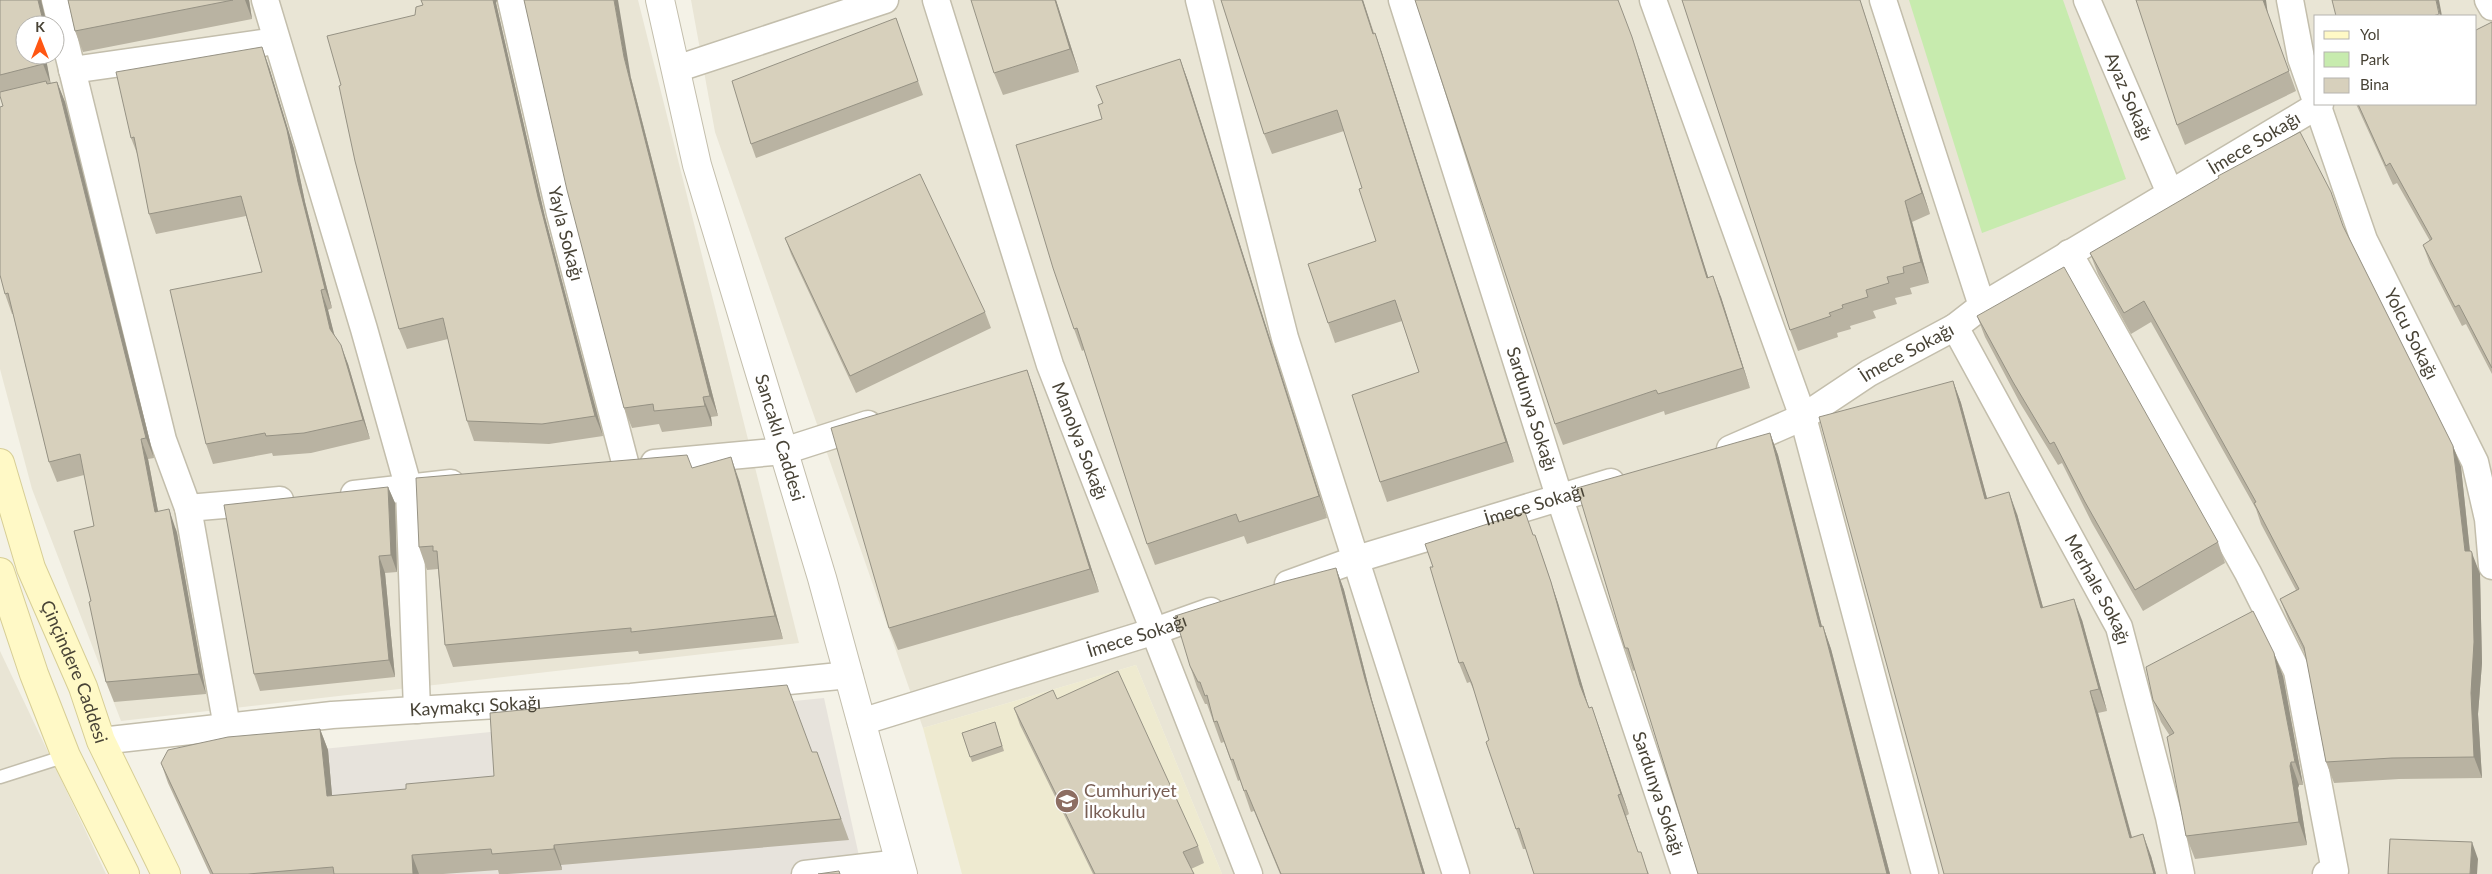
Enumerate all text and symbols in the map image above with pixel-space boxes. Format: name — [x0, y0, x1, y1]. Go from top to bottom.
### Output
north arrow — [15, 15, 65, 65]
legend — [2314, 15, 2477, 105]
text: K — [35, 18, 45, 35]
text: Yol — [2360, 25, 2380, 43]
street label: Ayaz Sokağı — [2101, 49, 2158, 144]
text: Park — [2360, 50, 2390, 68]
text: Bina — [2360, 75, 2389, 93]
street label: İmece Sokağı — [2204, 106, 2304, 178]
street label: Yayla Sokağı — [544, 184, 589, 283]
street label: Yolcu Sokağı — [2380, 284, 2444, 383]
street label: İmece Sokağı — [1855, 318, 1957, 386]
street label: Sardunya Sokağı — [1502, 344, 1562, 474]
street label: Sancaklı Caddesi — [751, 371, 810, 503]
street label: Manolya Sokağı — [1048, 379, 1114, 503]
street label: İmece Sokağı — [1482, 479, 1587, 530]
street label: Merhale Sokağı — [2060, 530, 2135, 647]
street label: Çinçindere Caddesi — [36, 597, 113, 746]
street label: İmece Sokağı — [1084, 609, 1189, 661]
street label: Kaymakçı Sokağı — [409, 690, 542, 720]
street label: Sardunya Sokağı — [1628, 729, 1690, 858]
place label: Cumhuriyet İlkokulu — [1084, 779, 1177, 822]
school or university icon: Cumhuriyet İlkokulu — [1054, 788, 1080, 814]

